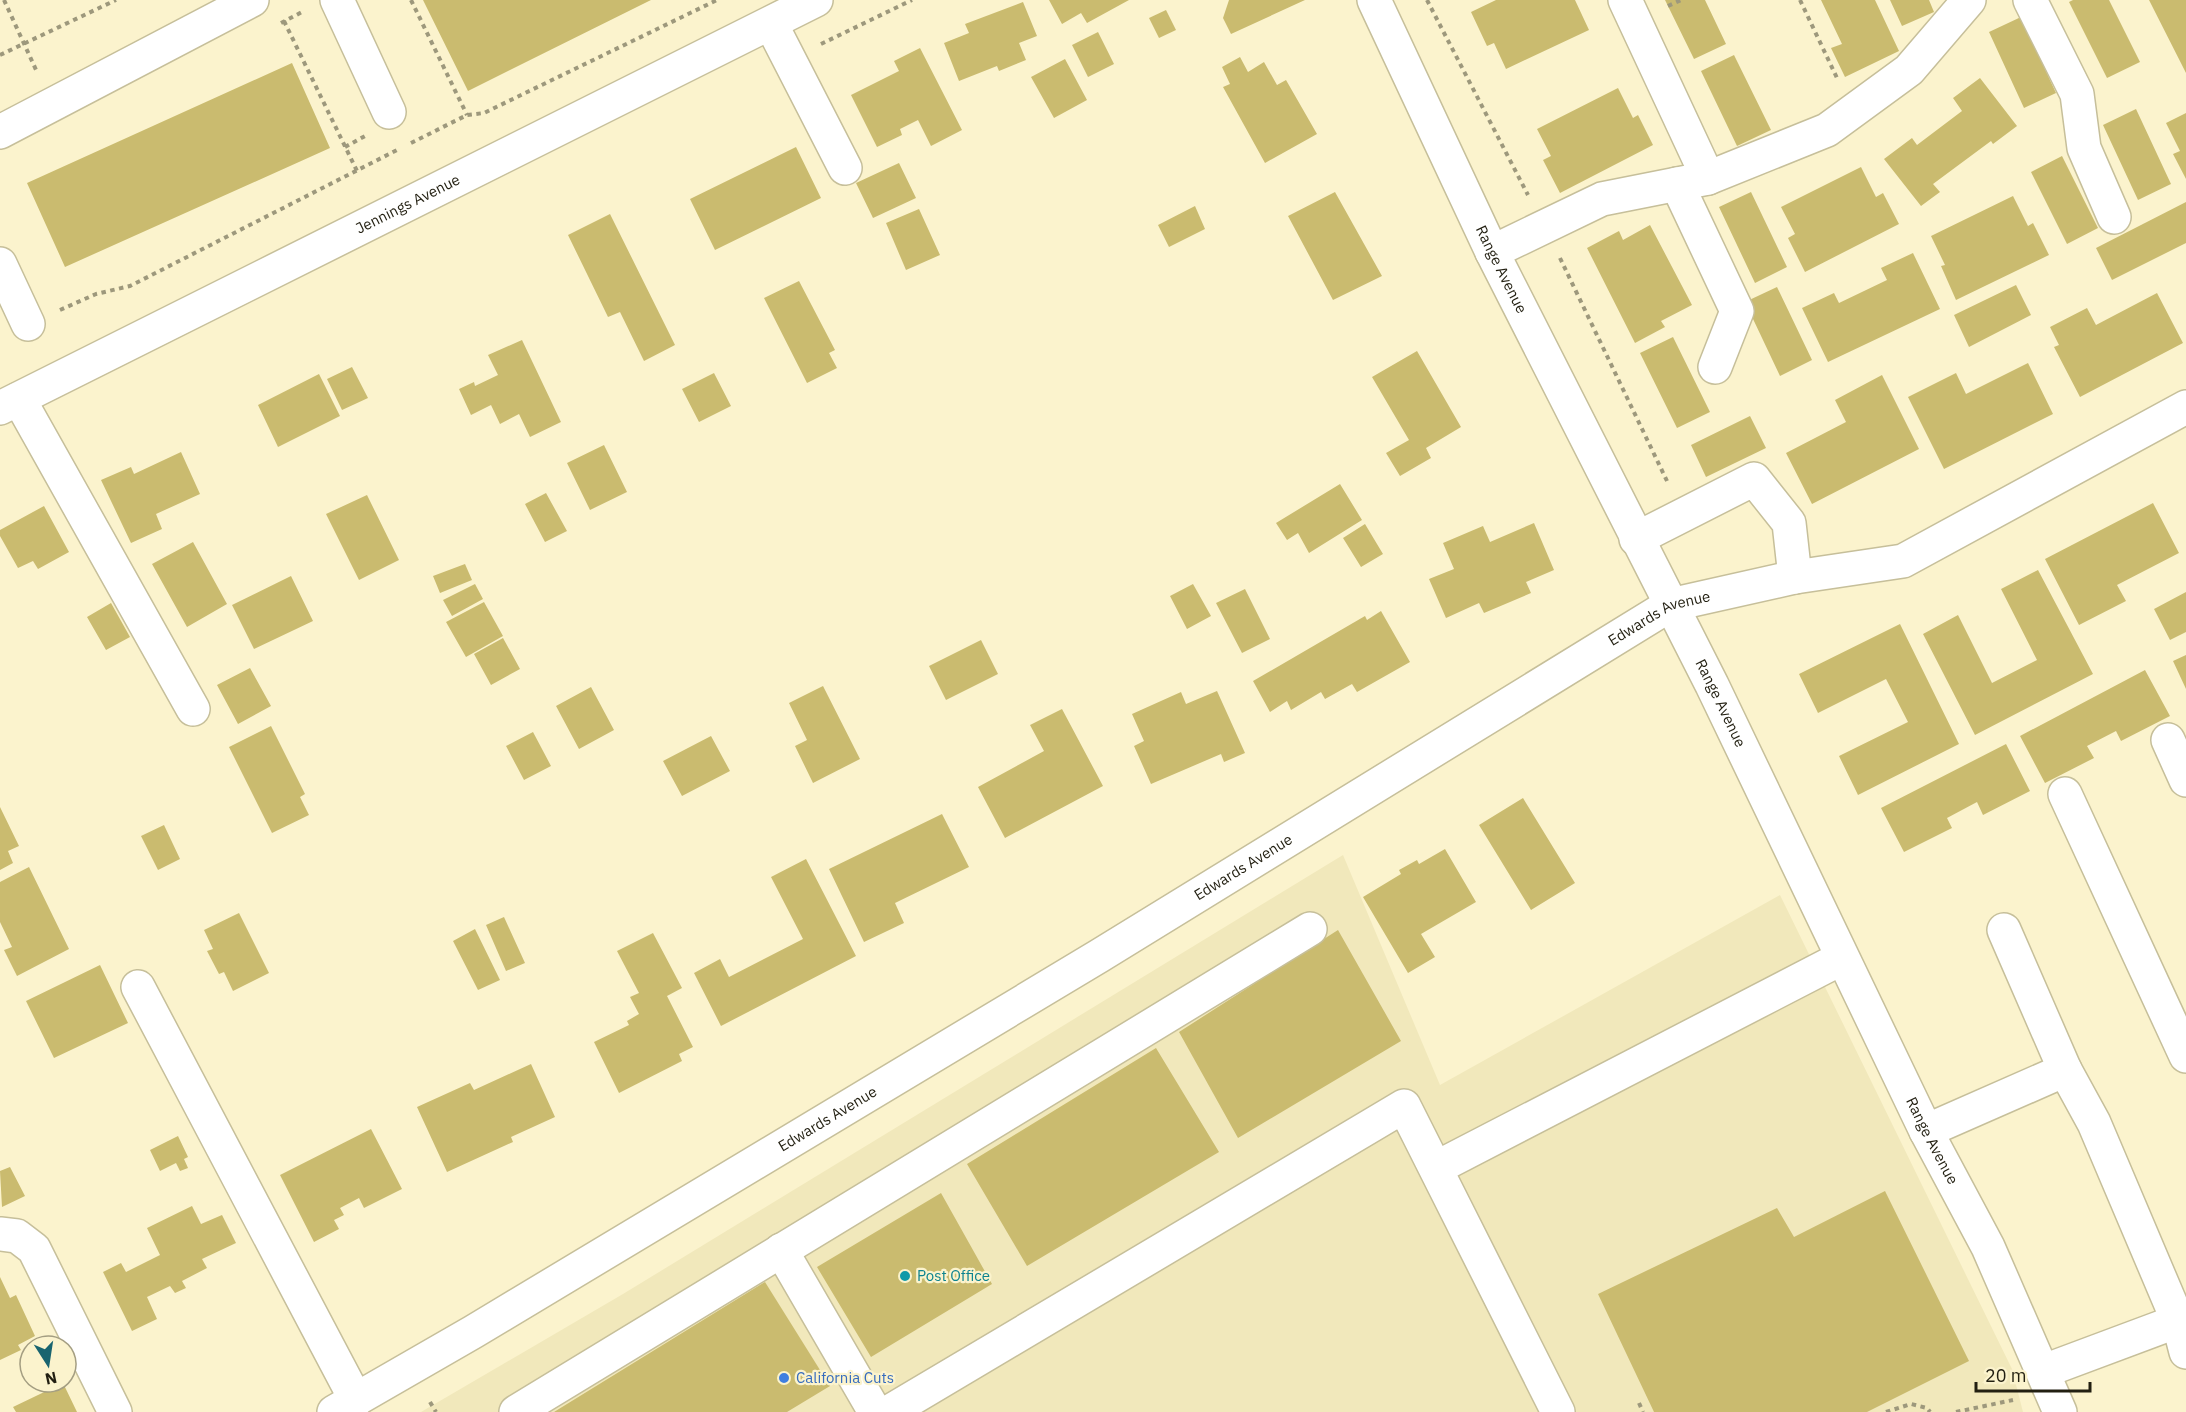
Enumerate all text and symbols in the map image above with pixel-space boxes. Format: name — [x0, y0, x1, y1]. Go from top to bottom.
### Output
street label: Jennings Avenue — [352, 170, 463, 238]
street label: Range Avenue — [1472, 222, 1532, 316]
street label: Edwards Avenue — [1604, 586, 1712, 650]
street label: Range Avenue — [1691, 656, 1750, 750]
street label: Edwards Avenue — [1190, 829, 1296, 904]
street label: Edwards Avenue — [774, 1082, 880, 1156]
street label: Range Avenue — [1902, 1094, 1963, 1188]
place label: Post Office — [917, 1266, 990, 1285]
marker: Post Office — [898, 1269, 912, 1283]
north arrow — [18, 1334, 78, 1394]
scale bar — [1976, 1355, 2090, 1393]
text: 20 m — [1985, 1364, 2027, 1387]
text: N — [43, 1368, 59, 1390]
place label: California Cuts — [796, 1368, 894, 1387]
marker: California Cuts — [777, 1371, 791, 1385]

